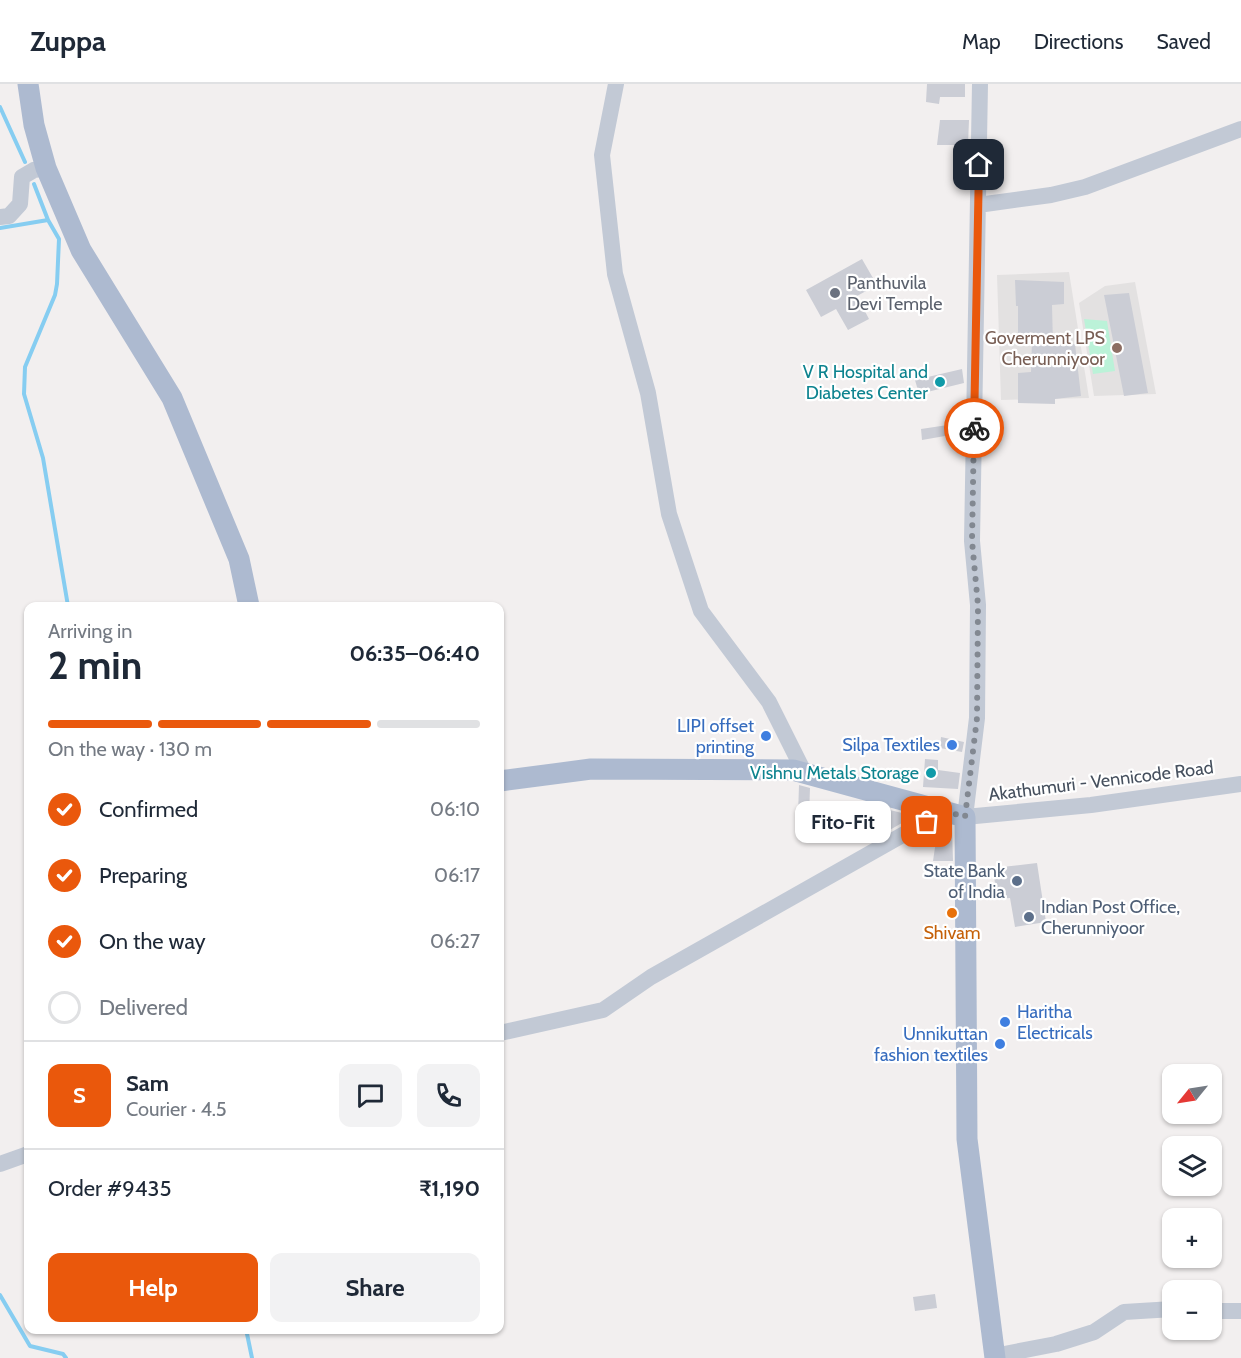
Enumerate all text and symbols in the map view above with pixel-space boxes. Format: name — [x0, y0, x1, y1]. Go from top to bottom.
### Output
text: Zuppa — [30, 24, 106, 58]
text: Map — [962, 29, 1001, 54]
text: Directions — [1034, 29, 1123, 54]
text: Saved — [1156, 29, 1211, 54]
pin — [953, 139, 1004, 190]
icon: home — [962, 148, 995, 181]
place label: Panthuvila Devi Temple — [847, 272, 942, 315]
marker: Panthuvila Devi Temple — [828, 286, 842, 300]
place label: Goverment LPS Cherunniyoor — [985, 327, 1105, 370]
marker: Goverment LPS Cherunniyoor — [1110, 341, 1124, 355]
place label: V R Hospital and Diabetes Center — [803, 361, 928, 404]
marker: V R Hospital and Diabetes Center — [933, 375, 947, 389]
courier — [944, 398, 1004, 458]
icon: bike — [958, 412, 991, 445]
text: Arriving in — [48, 619, 132, 643]
text: 06:35–06:40 — [349, 640, 480, 667]
text: 2 min — [48, 641, 142, 689]
place label: LIPI offset printing — [677, 715, 755, 758]
marker: LIPI offset printing — [759, 729, 773, 743]
place label: Silpa Textiles — [842, 734, 940, 756]
text: On the way · 130 m — [48, 737, 212, 761]
marker: Silpa Textiles — [945, 738, 959, 752]
street label: Akathumuri - Vennicode Road — [987, 756, 1215, 806]
place label: Vishnu Metals Storage — [750, 762, 919, 784]
marker: Vishnu Metals Storage — [924, 766, 938, 780]
icon: check — [48, 793, 81, 826]
text: Confirmed — [99, 796, 198, 823]
pin — [901, 796, 952, 847]
text: 06:10 — [430, 797, 480, 821]
callout: Fito-Fit — [795, 801, 891, 843]
icon: bag — [910, 805, 943, 838]
text: Fito-Fit — [811, 810, 875, 834]
icon: check — [48, 859, 81, 892]
place label: State Bank of India — [923, 860, 1006, 903]
text: Preparing — [99, 862, 187, 889]
text: 06:17 — [434, 863, 480, 887]
marker: State Bank of India — [1010, 874, 1024, 888]
place label: Indian Post Office, Cherunniyoor — [1041, 896, 1180, 939]
marker: Shivam — [945, 906, 959, 920]
marker: Indian Post Office, Cherunniyoor — [1022, 910, 1036, 924]
place label: Shivam — [923, 922, 981, 944]
icon: check — [48, 925, 81, 958]
text: On the way — [99, 928, 206, 955]
text: 06:27 — [430, 929, 480, 953]
text: Delivered — [99, 994, 188, 1021]
place label: Haritha Electricals — [1017, 1001, 1093, 1044]
marker: Haritha Electricals — [998, 1015, 1012, 1029]
place label: Unnikuttan fashion textiles — [874, 1023, 988, 1066]
marker: Unnikuttan fashion textiles — [993, 1037, 1007, 1051]
button: chat — [339, 1064, 402, 1127]
button: phone — [417, 1064, 480, 1127]
north arrow — [1162, 1064, 1222, 1124]
map controls — [1162, 1064, 1222, 1340]
text: Sam — [126, 1070, 169, 1097]
text: S — [73, 1082, 86, 1109]
text: Courier · 4.5 — [126, 1097, 227, 1121]
button: layers — [1162, 1136, 1222, 1196]
text: Order #9435 — [48, 1175, 171, 1202]
text: ₹1,190 — [419, 1175, 480, 1202]
button: + — [1162, 1208, 1222, 1268]
button: Help — [48, 1253, 258, 1322]
button: Share — [270, 1253, 480, 1322]
button: − — [1162, 1280, 1222, 1340]

